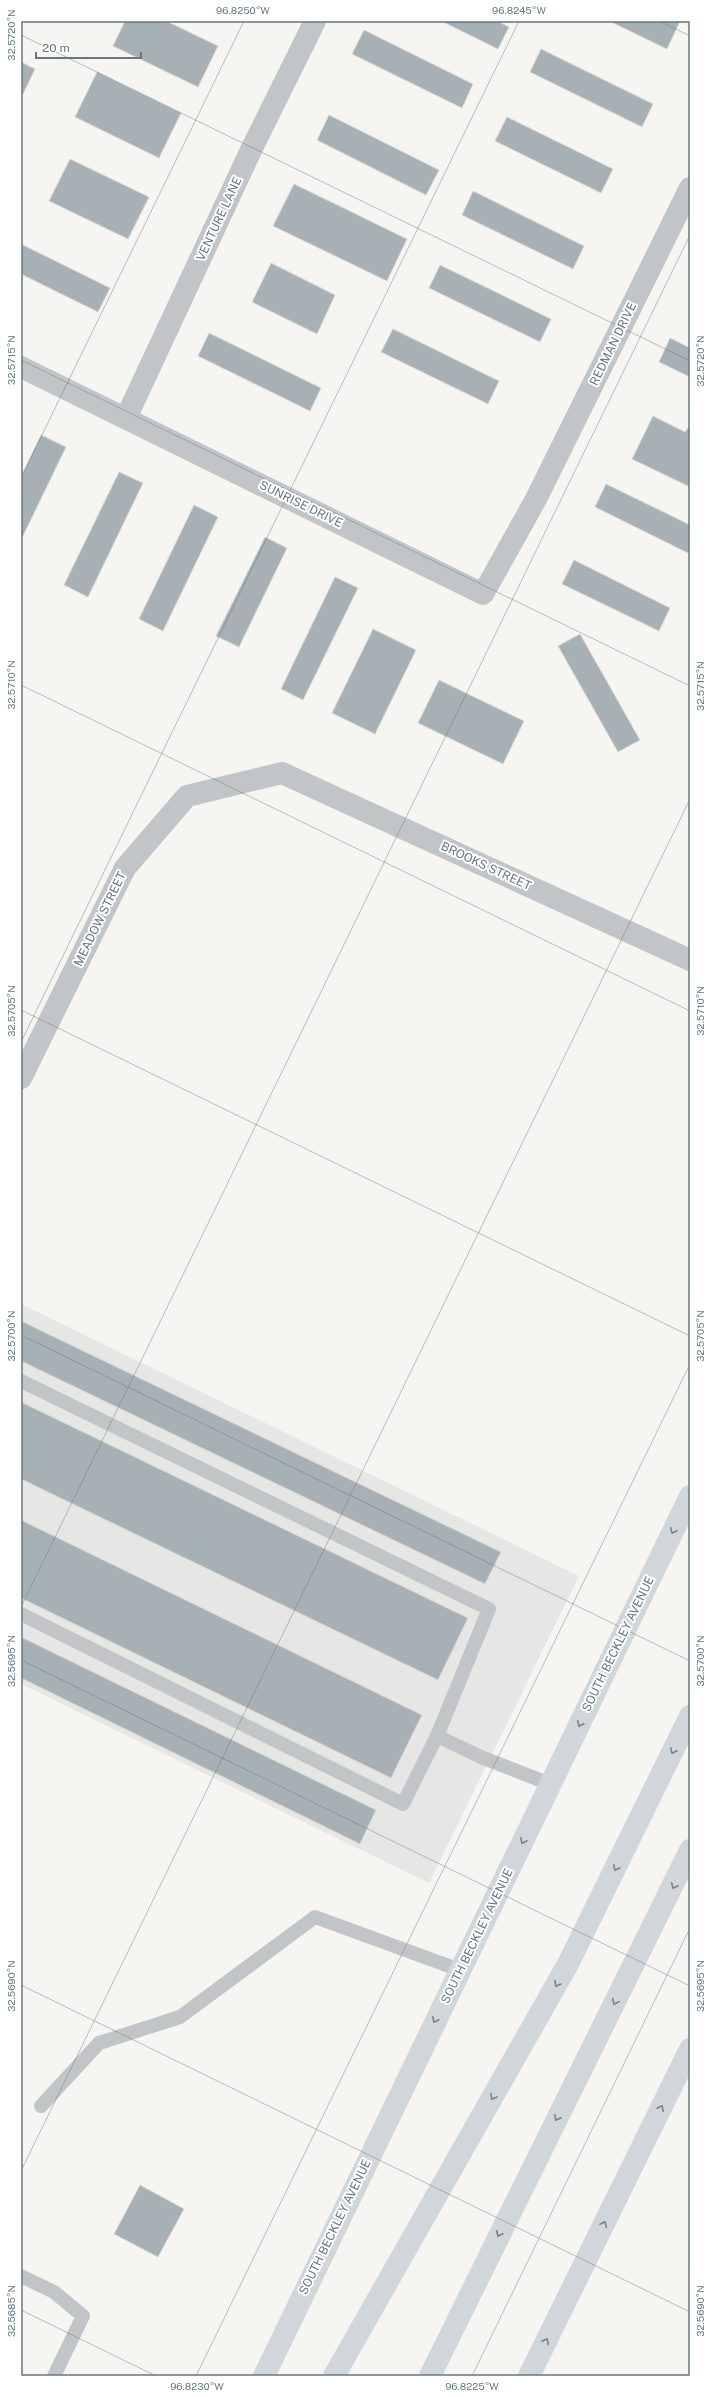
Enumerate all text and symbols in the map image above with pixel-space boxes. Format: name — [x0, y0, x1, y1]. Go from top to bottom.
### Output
text: 96.8250°W — [216, 4, 270, 16]
text: 96.8245°W — [492, 4, 546, 16]
text: 32.5720°N — [5, 9, 17, 61]
scale bar — [36, 34, 141, 60]
text: 20 m — [42, 41, 70, 55]
street label: VENTURE LANE — [193, 175, 245, 263]
street label: REDMAN DRIVE — [587, 300, 639, 388]
text: 32.5715°N — [5, 335, 17, 385]
text: 32.5720°N — [694, 335, 706, 387]
street label: SUNRISE DRIVE — [257, 478, 345, 530]
text: 32.5710°N — [5, 660, 17, 710]
text: 32.5715°N — [694, 661, 706, 711]
street label: BROOKS STREET — [439, 839, 533, 893]
street label: MEADOW STREET — [71, 870, 129, 968]
text: 32.5705°N — [5, 985, 17, 1037]
text: 32.5710°N — [694, 986, 706, 1036]
text: 32.5700°N — [5, 1310, 17, 1362]
text: 32.5705°N — [694, 1310, 706, 1362]
one-way arrow — [670, 1527, 678, 1534]
street label: SOUTH BECKLEY AVENUE — [579, 1574, 657, 1714]
text: 32.5695°N — [5, 1635, 17, 1687]
text: 32.5700°N — [694, 1635, 706, 1687]
one-way arrow — [577, 1719, 585, 1727]
one-way arrow — [670, 1747, 678, 1754]
one-way arrow — [520, 1836, 528, 1844]
one-way arrow — [613, 1864, 621, 1871]
street label: SOUTH BECKLEY AVENUE — [438, 1866, 516, 2006]
one-way arrow — [671, 1881, 679, 1889]
text: 32.5690°N — [5, 1960, 17, 2012]
text: 32.5695°N — [694, 1960, 706, 2012]
one-way arrow — [555, 1980, 562, 1987]
one-way arrow — [612, 1997, 620, 2005]
one-way arrow — [432, 2016, 440, 2024]
one-way arrow — [490, 2093, 497, 2100]
one-way arrow — [656, 2104, 664, 2112]
one-way arrow — [554, 2113, 562, 2121]
street label: SOUTH BECKLEY AVENUE — [296, 2157, 374, 2297]
one-way arrow — [599, 2221, 607, 2229]
one-way arrow — [496, 2230, 504, 2238]
text: 32.5685°N — [5, 2285, 17, 2337]
text: 32.5690°N — [694, 2285, 706, 2337]
one-way arrow — [541, 2338, 549, 2345]
text: 96.8230°W — [170, 2380, 224, 2392]
text: 96.8225°W — [445, 2380, 499, 2392]

